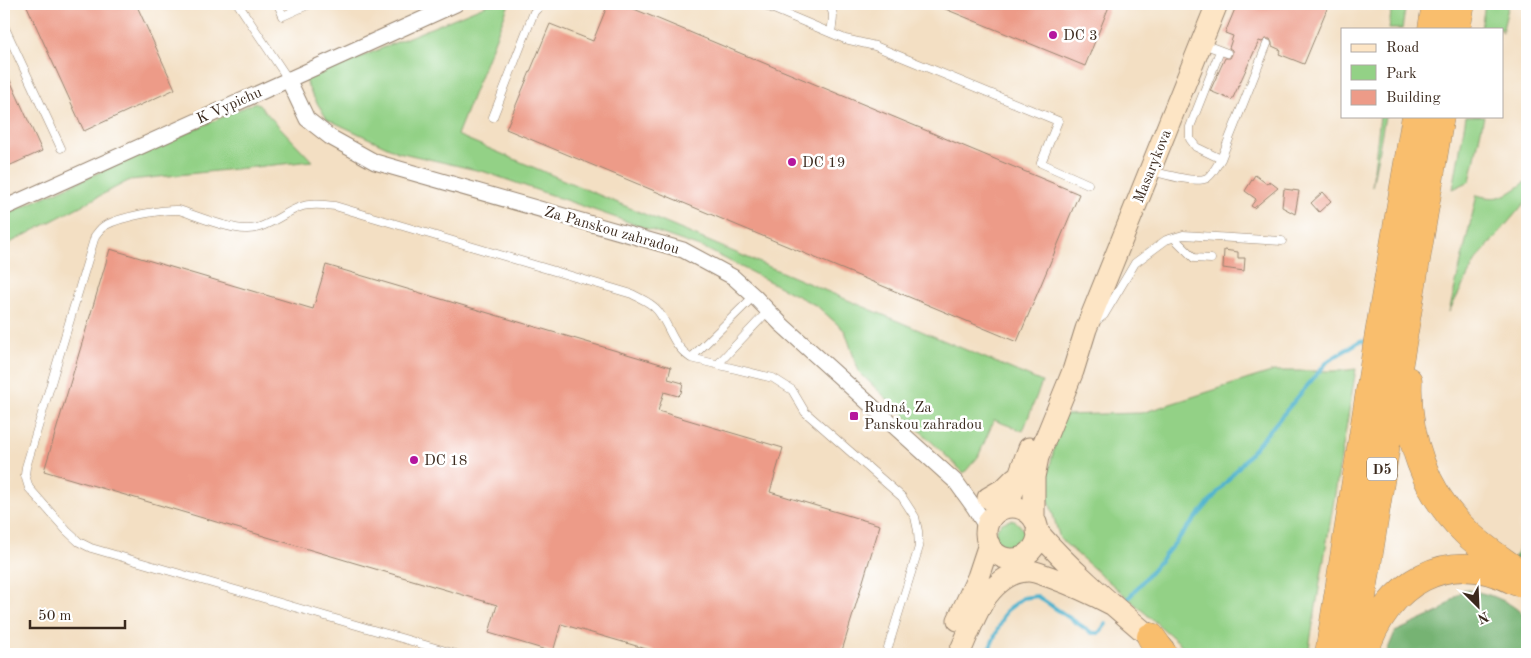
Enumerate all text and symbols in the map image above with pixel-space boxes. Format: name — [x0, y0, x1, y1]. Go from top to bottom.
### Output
legend — [1341, 28, 1504, 118]
marker: DC 3 — [1047, 29, 1059, 41]
place label: DC 3 — [1063, 29, 1098, 44]
text: Road — [1386, 41, 1420, 56]
text: Park — [1386, 67, 1417, 82]
street label: K Vypichu — [195, 85, 264, 127]
text: Building — [1386, 91, 1441, 106]
street label: Masarykova — [1132, 127, 1175, 205]
marker: DC 19 — [786, 156, 798, 168]
place label: DC 19 — [802, 156, 845, 171]
street label: Za Panskou zahradou — [543, 205, 681, 258]
place label: Rudná, Za Panskou zahradou — [864, 401, 982, 433]
marker: Rudná, Za Panskou zahradou — [848, 410, 860, 422]
marker: DC 18 — [408, 454, 420, 466]
place label: DC 18 — [424, 454, 467, 469]
road number: D5 — [1367, 458, 1397, 480]
north arrow — [1454, 580, 1504, 630]
scale bar — [30, 598, 125, 630]
text: N — [1475, 608, 1491, 626]
text: 50 m — [38, 609, 72, 624]

